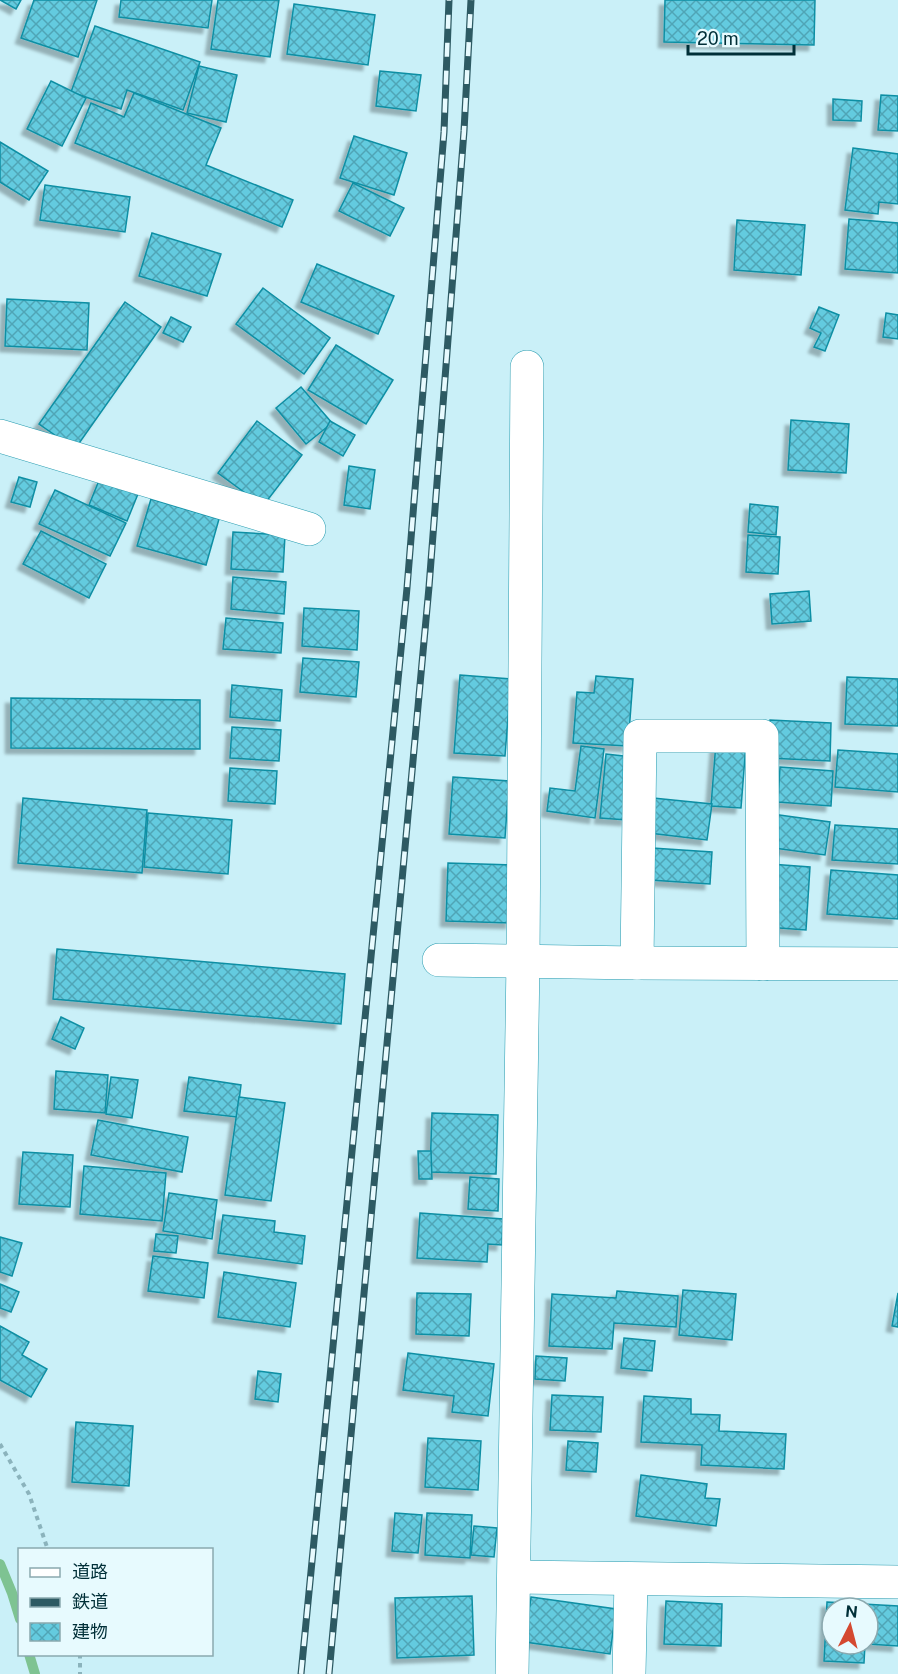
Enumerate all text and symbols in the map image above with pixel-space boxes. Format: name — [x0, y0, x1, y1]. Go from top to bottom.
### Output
scale bar — [688, 18, 794, 56]
text: 20 m — [697, 28, 739, 49]
legend — [18, 1548, 213, 1656]
text: 道路 — [72, 1561, 108, 1582]
text: 鉄道 — [72, 1591, 108, 1612]
north arrow — [820, 1596, 880, 1656]
text: N — [844, 1601, 859, 1622]
text: 建物 — [72, 1621, 108, 1642]

